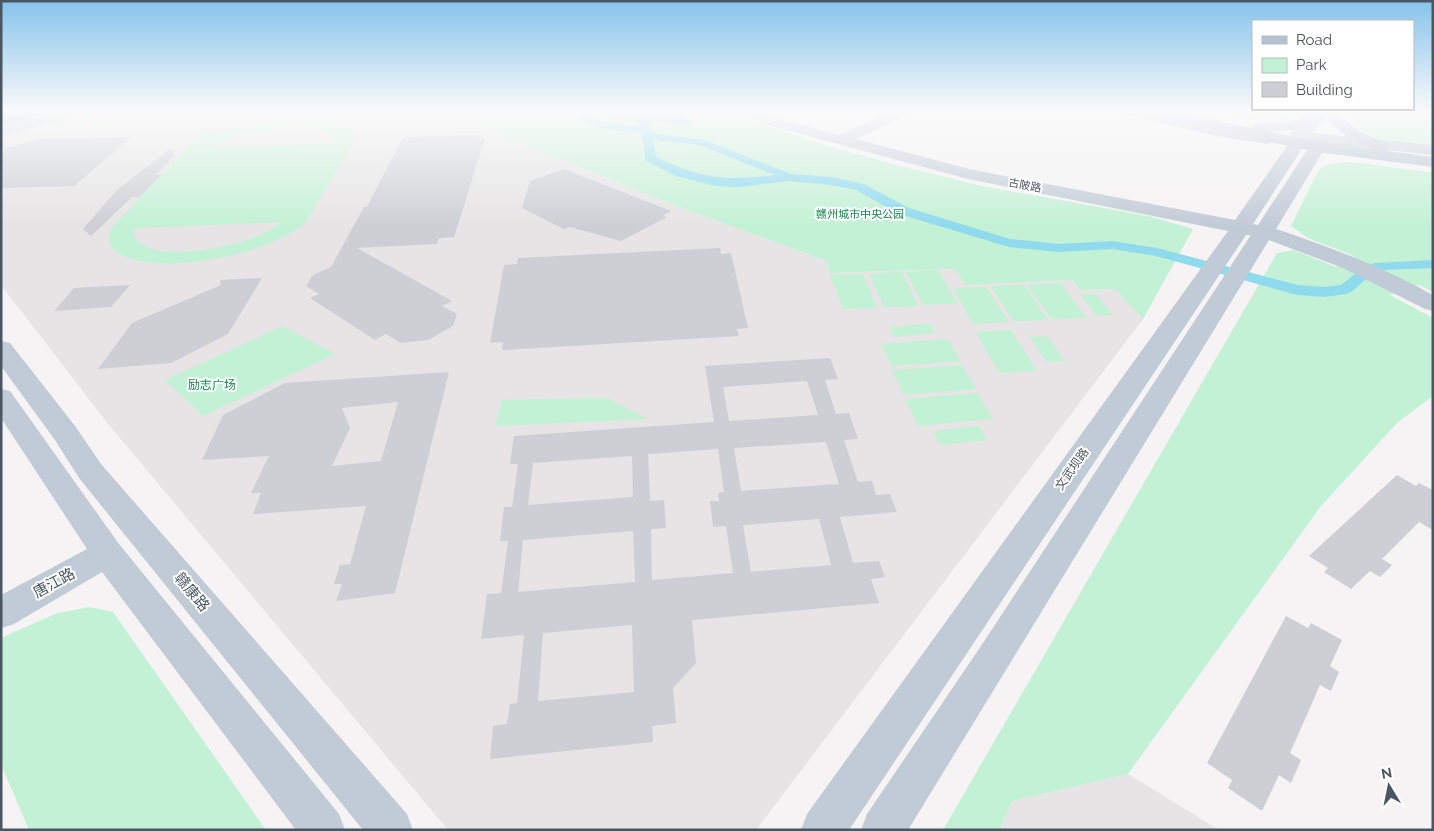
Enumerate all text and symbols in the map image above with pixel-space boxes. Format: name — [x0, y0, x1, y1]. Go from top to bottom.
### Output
legend — [1252, 20, 1414, 110]
text: Road — [1296, 31, 1332, 49]
text: Park — [1296, 56, 1327, 74]
text: Building — [1296, 81, 1353, 99]
street label: 古陂路 — [1007, 176, 1042, 195]
park label: 赣州城市中央公园 — [816, 208, 904, 221]
park label: 励志广场 — [188, 378, 236, 392]
street label: 文武坝路 — [1052, 445, 1092, 493]
street label: 唐江路 — [30, 564, 78, 602]
street label: 赣康路 — [171, 569, 213, 615]
north arrow — [1364, 761, 1414, 811]
text: N — [1380, 764, 1393, 782]

